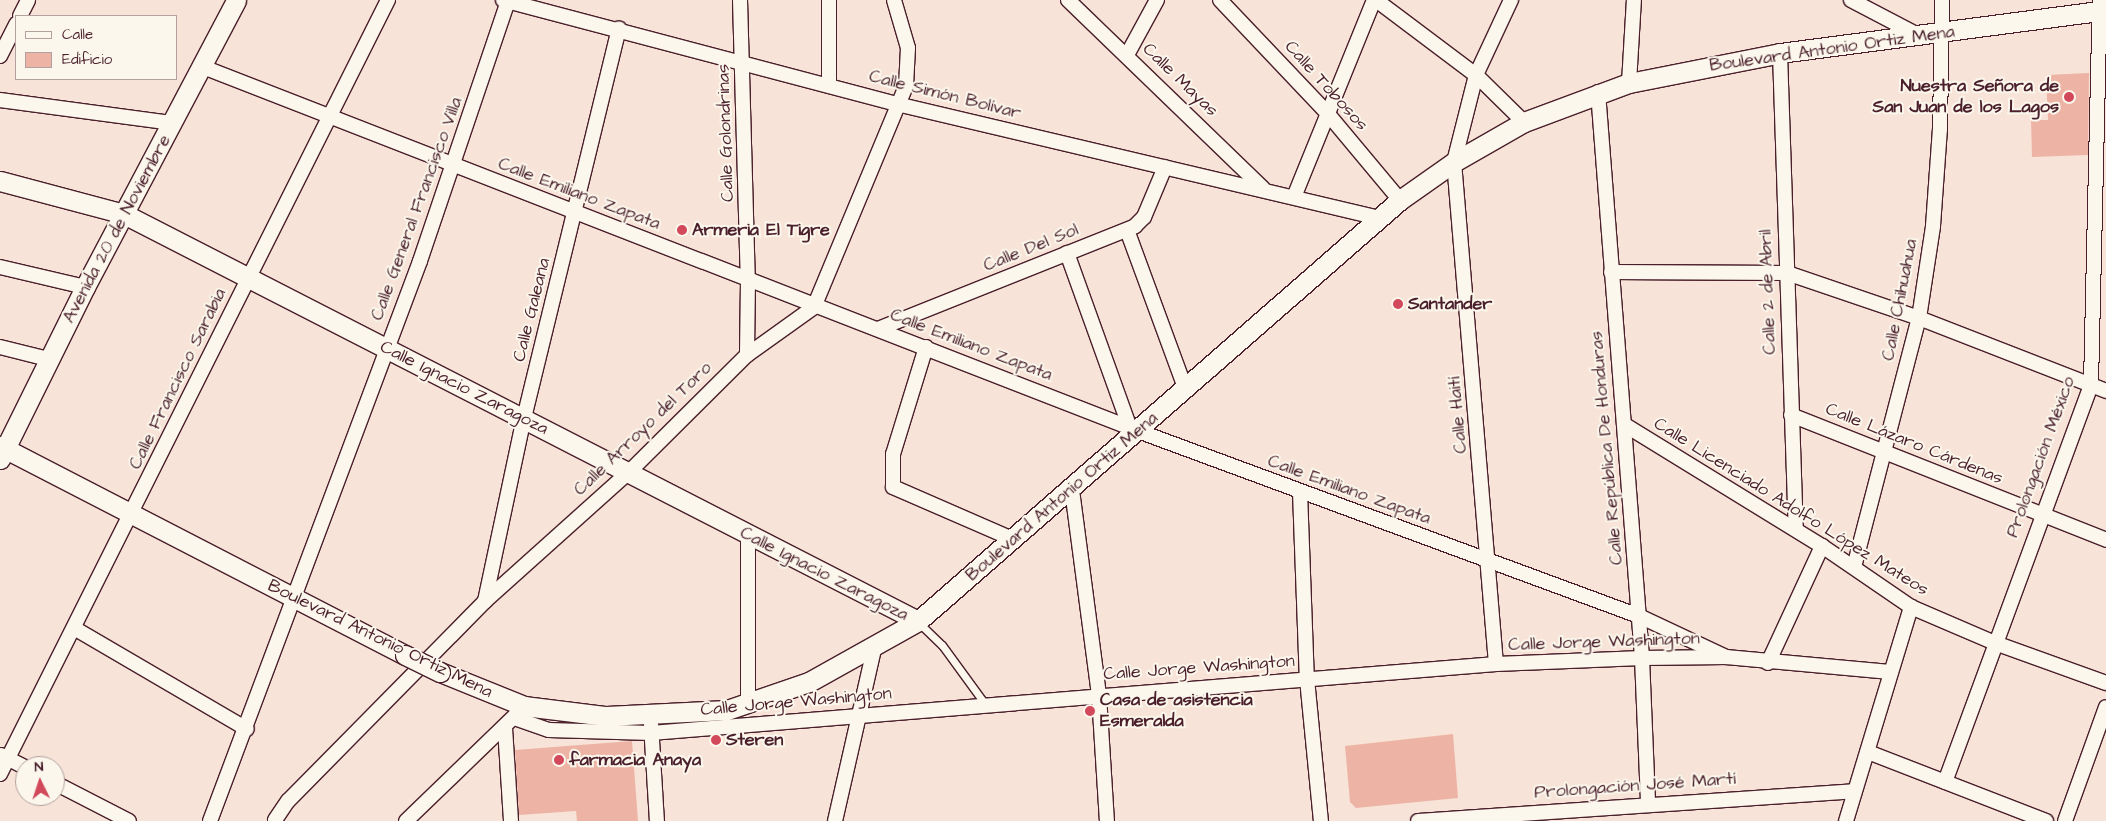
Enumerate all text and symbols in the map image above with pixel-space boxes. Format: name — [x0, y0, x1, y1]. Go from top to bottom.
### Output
legend — [15, 15, 178, 80]
street label: Boulevard Antonio Ortiz Mena — [1708, 21, 1956, 77]
text: Calle — [62, 24, 93, 45]
street label: Calle Tobosos — [1280, 36, 1372, 136]
street label: Calle Mayas — [1138, 39, 1222, 121]
text: Edificio — [62, 49, 112, 70]
street label: Calle Golondrinas — [713, 64, 739, 202]
street label: Calle Simón Bolívar — [867, 66, 1023, 124]
place label: Nuestra Señora de San Juan de los Lagos — [1873, 76, 2059, 118]
marker: Nuestra Señora de San Juan de los Lagos — [2063, 91, 2075, 103]
street label: Calle General Francisco Villa — [367, 95, 467, 323]
street label: Avenida 20 de Noviembre — [58, 131, 176, 327]
street label: Calle Emiliano Zapata — [495, 153, 663, 235]
place label: Armeria El Tigre — [692, 219, 830, 241]
street label: Calle Del Sol — [980, 219, 1082, 277]
marker: Armeria El Tigre — [676, 224, 688, 236]
street label: Calle 2 de Abril — [1755, 229, 1781, 355]
street label: Calle Chihuahua — [1878, 237, 1922, 363]
street label: Calle Galeana — [509, 256, 555, 364]
street label: Calle Francisco Sarabia — [125, 285, 231, 473]
place label: Santander — [1408, 293, 1492, 315]
marker: Santander — [1392, 298, 1404, 310]
street label: Calle Emiliano Zapata — [887, 304, 1055, 386]
street label: Calle República De Honduras — [1586, 330, 1628, 566]
street label: Calle Ignacio Zaragoza — [376, 336, 552, 440]
street label: Calle Arroyo del Toro — [569, 357, 717, 501]
street label: Prolongación México — [2002, 374, 2080, 540]
street label: Calle Haití — [1444, 376, 1472, 454]
street label: Calle Lázaro Cárdenas — [1822, 399, 2006, 489]
street label: Boulevard Antonio Ortiz Mena — [962, 408, 1162, 586]
street label: Calle Licenciado Adolfo López Mateos — [1650, 413, 1932, 601]
street label: Calle Emiliano Zapata — [1265, 450, 1433, 530]
street label: Calle Ignacio Zaragoza — [736, 522, 912, 626]
street label: Boulevard Antonio Ortiz Mena — [264, 575, 496, 703]
street label: Calle Jorge Washington — [1508, 628, 1700, 656]
street label: Calle Jorge Washington — [1103, 651, 1295, 685]
street label: Calle Jorge Washington — [700, 683, 892, 721]
place label: Casa de asistencia Esmeralda — [1100, 690, 1253, 732]
marker: Casa de asistencia Esmeralda — [1084, 705, 1096, 717]
place label: Steren — [726, 729, 783, 751]
marker: Steren — [710, 734, 722, 746]
place label: farmacia Anaya — [569, 749, 701, 771]
marker: farmacia Anaya — [553, 754, 565, 766]
north arrow — [15, 756, 65, 806]
text: N — [34, 757, 44, 777]
street label: Prolongación José Martí — [1533, 768, 1737, 804]

